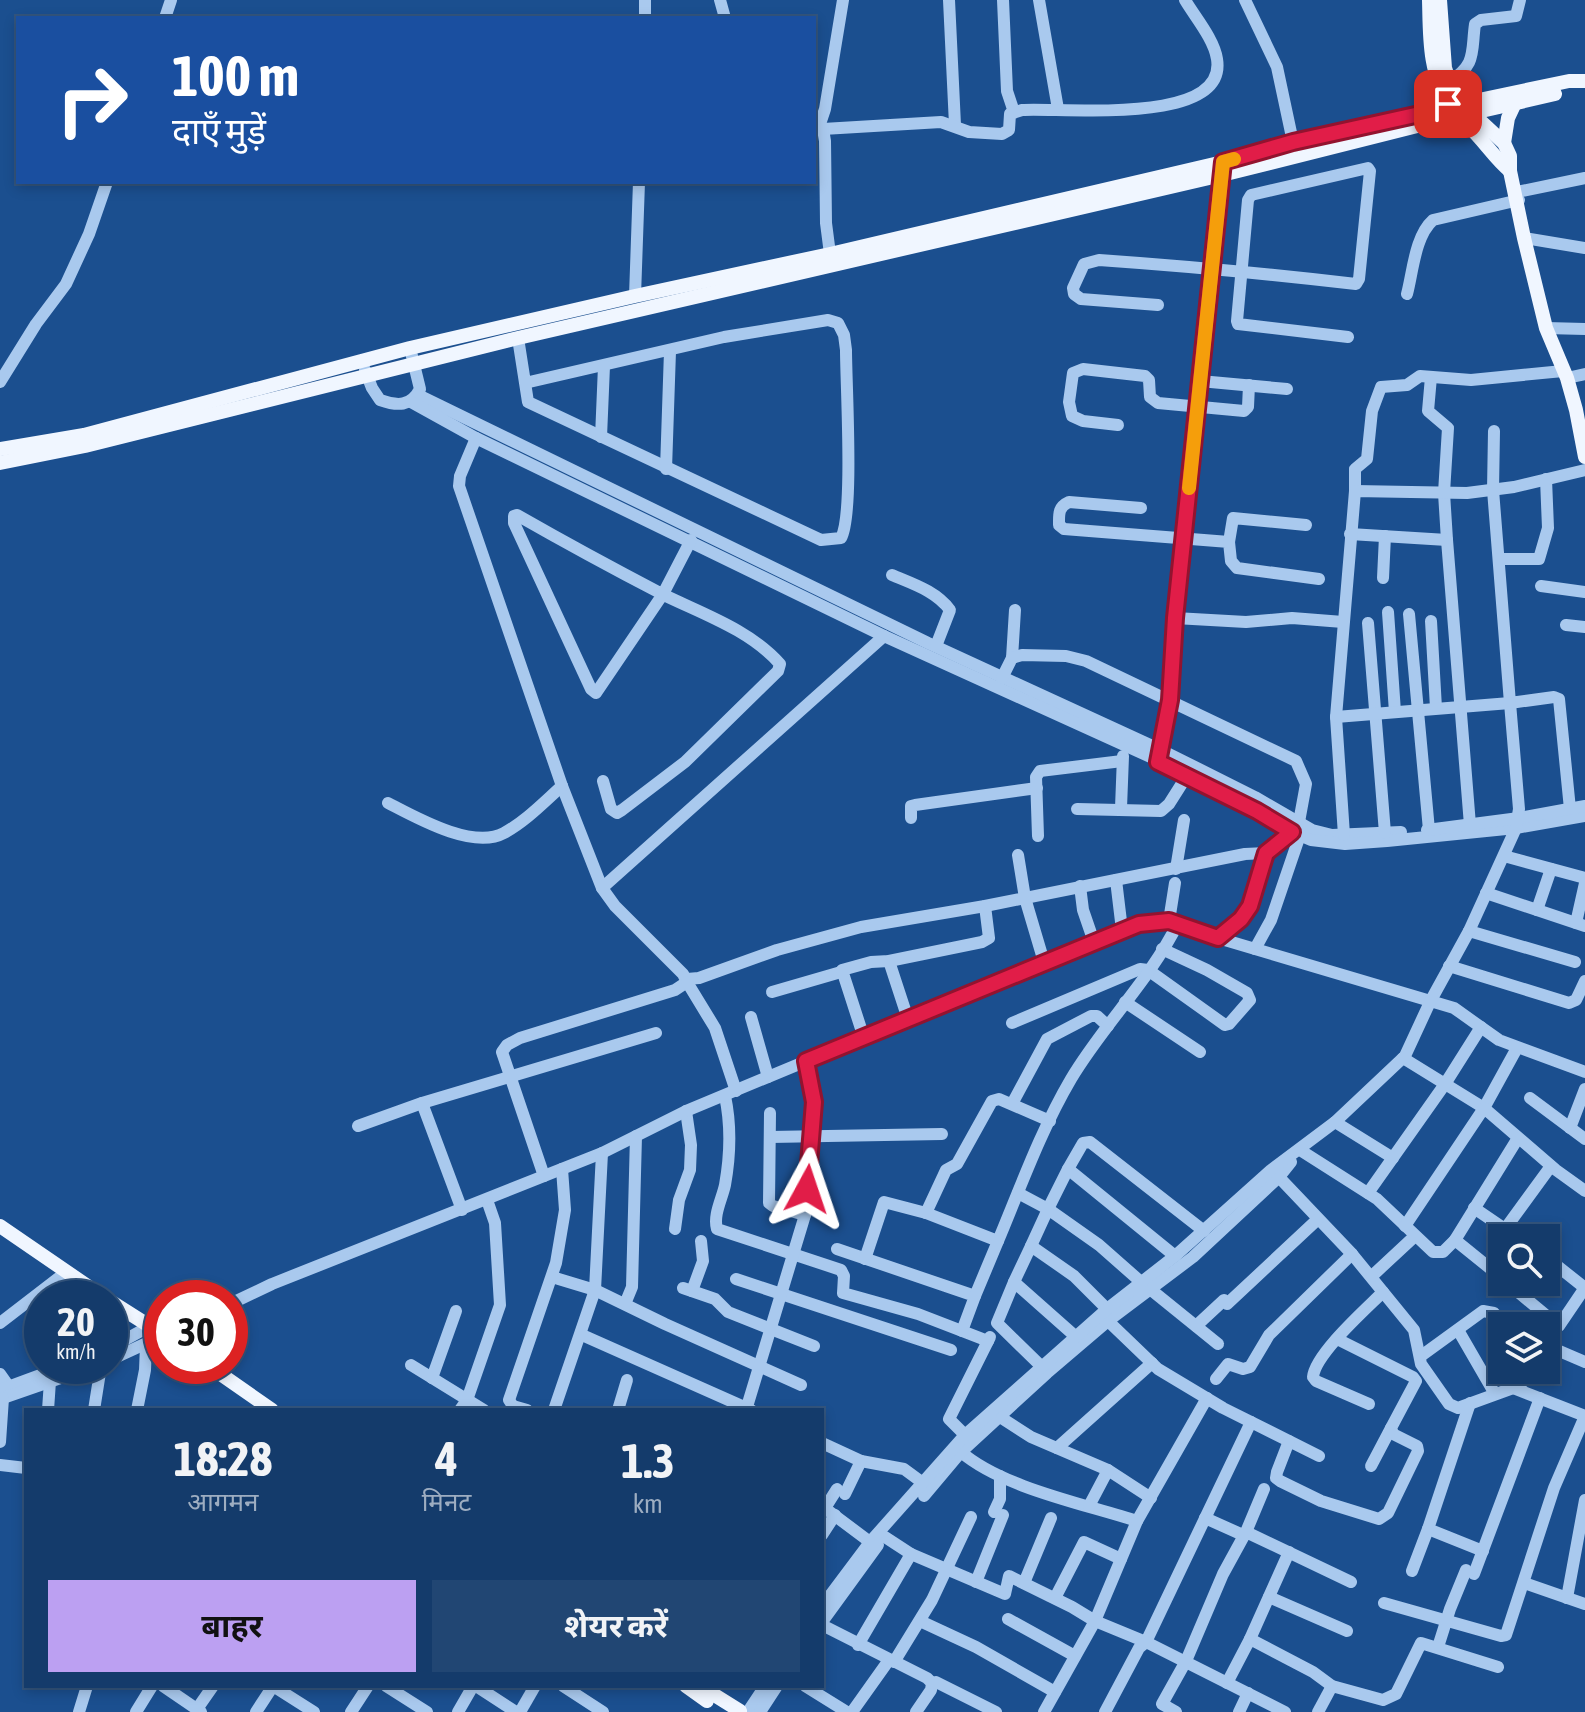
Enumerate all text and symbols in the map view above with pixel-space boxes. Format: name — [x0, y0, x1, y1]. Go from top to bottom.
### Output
text: 100 m — [172, 44, 299, 108]
icon: right — [40, 48, 144, 152]
pin — [1414, 70, 1482, 138]
icon: arrive — [1426, 82, 1470, 126]
text: दाएँ मुड़ें — [172, 110, 266, 152]
position arrow — [765, 1147, 849, 1231]
map controls — [1488, 1224, 1560, 1384]
button: search — [1488, 1224, 1560, 1296]
speed limit sign: 30 — [144, 1280, 248, 1384]
text: 20 — [57, 1299, 95, 1344]
button: layers — [1488, 1312, 1560, 1384]
text: km/h — [56, 1340, 96, 1363]
text: 18:28 — [173, 1431, 272, 1486]
text: 4 — [435, 1431, 458, 1486]
text: 1.3 — [621, 1433, 675, 1488]
text: आगमन — [187, 1487, 258, 1517]
text: मिनट — [422, 1487, 471, 1517]
text: km — [633, 1489, 663, 1519]
button: बाहर — [48, 1580, 416, 1672]
button: शेयर करें — [432, 1580, 800, 1672]

